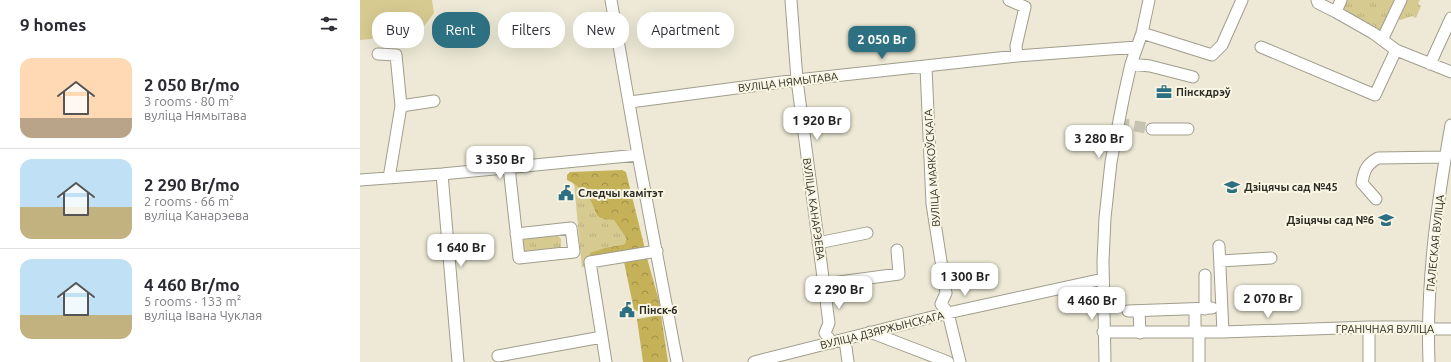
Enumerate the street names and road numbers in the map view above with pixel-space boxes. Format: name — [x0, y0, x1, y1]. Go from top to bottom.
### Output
street label: ВУЛІЦА НЯМЫТАВА — [737, 70, 840, 94]
street label: ВУЛІЦА МАЯКОЎСКАГА — [921, 108, 942, 227]
street label: ВУЛІЦА КАНАРЭЕВА — [801, 157, 827, 262]
street label: ПАЛЕСКАЯ ВУЛІЦА — [1424, 193, 1446, 292]
street label: ВУЛІЦА ДЗЯРЖЫНСКАГА — [819, 309, 946, 351]
street label: ГРАНІЧНАЯ ВУЛІЦА — [1336, 323, 1435, 335]

